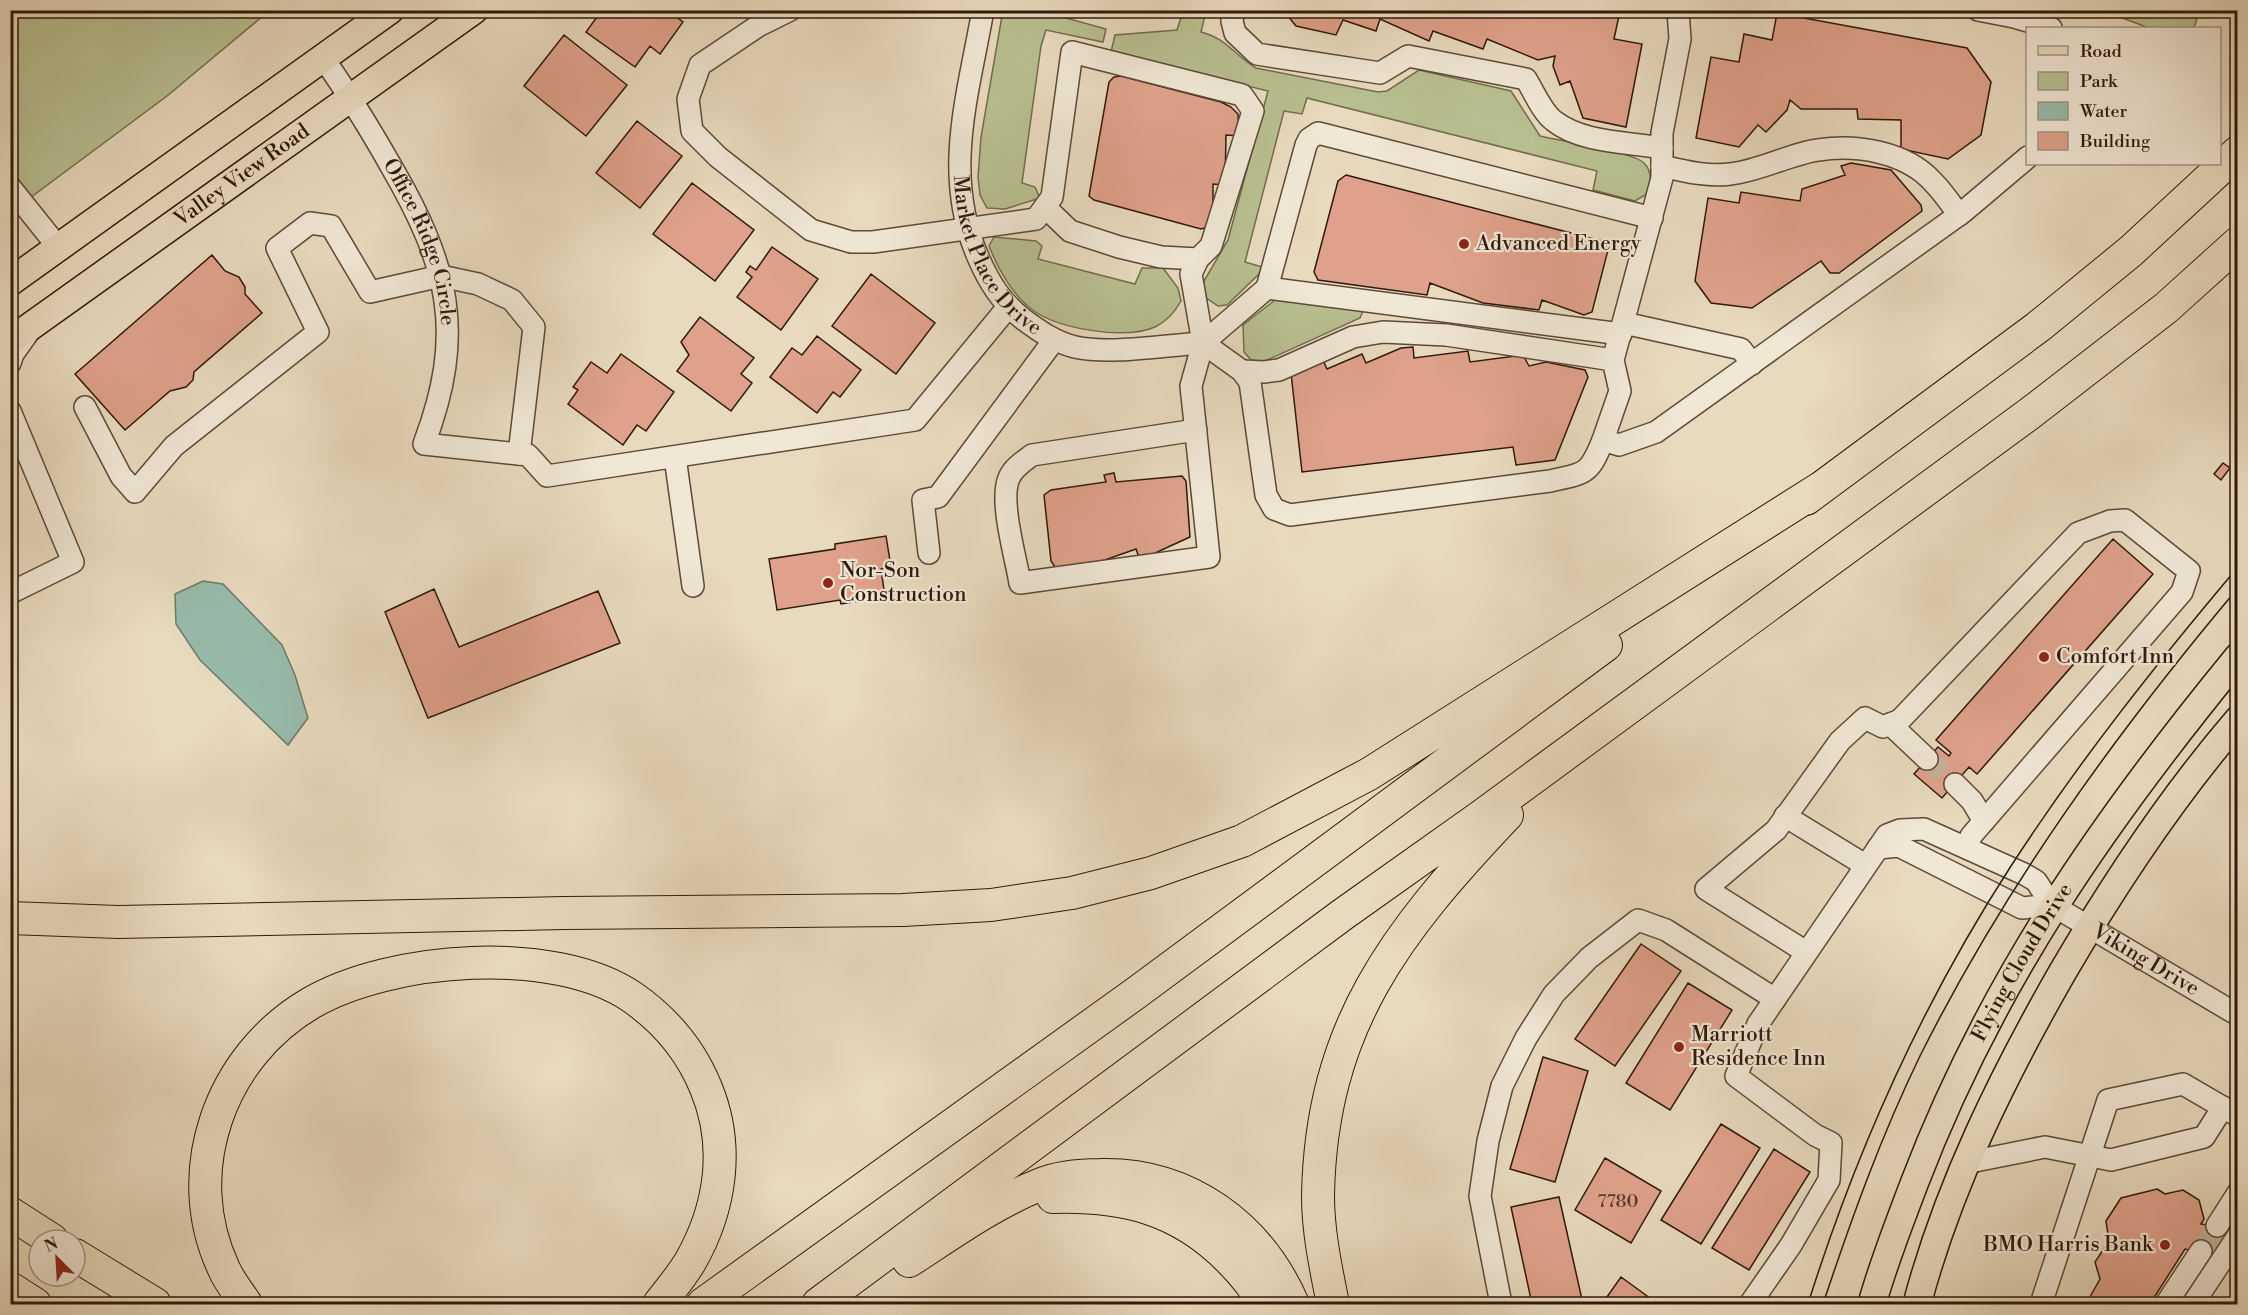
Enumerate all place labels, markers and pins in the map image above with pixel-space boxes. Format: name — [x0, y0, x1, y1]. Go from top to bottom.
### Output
place label: Advanced Energy — [1475, 231, 1642, 257]
marker: Advanced Energy — [1457, 237, 1471, 251]
place label: Nor-Son Construction — [840, 558, 967, 608]
marker: Nor-Son Construction — [821, 576, 835, 590]
place label: Comfort Inn — [2056, 644, 2175, 670]
marker: Comfort Inn — [2037, 650, 2051, 664]
place label: Marriott Residence Inn — [1691, 1022, 1826, 1072]
marker: Marriott Residence Inn — [1672, 1040, 1686, 1054]
place label: BMO Harris Bank — [1982, 1232, 2154, 1258]
marker: BMO Harris Bank — [2158, 1238, 2172, 1252]

